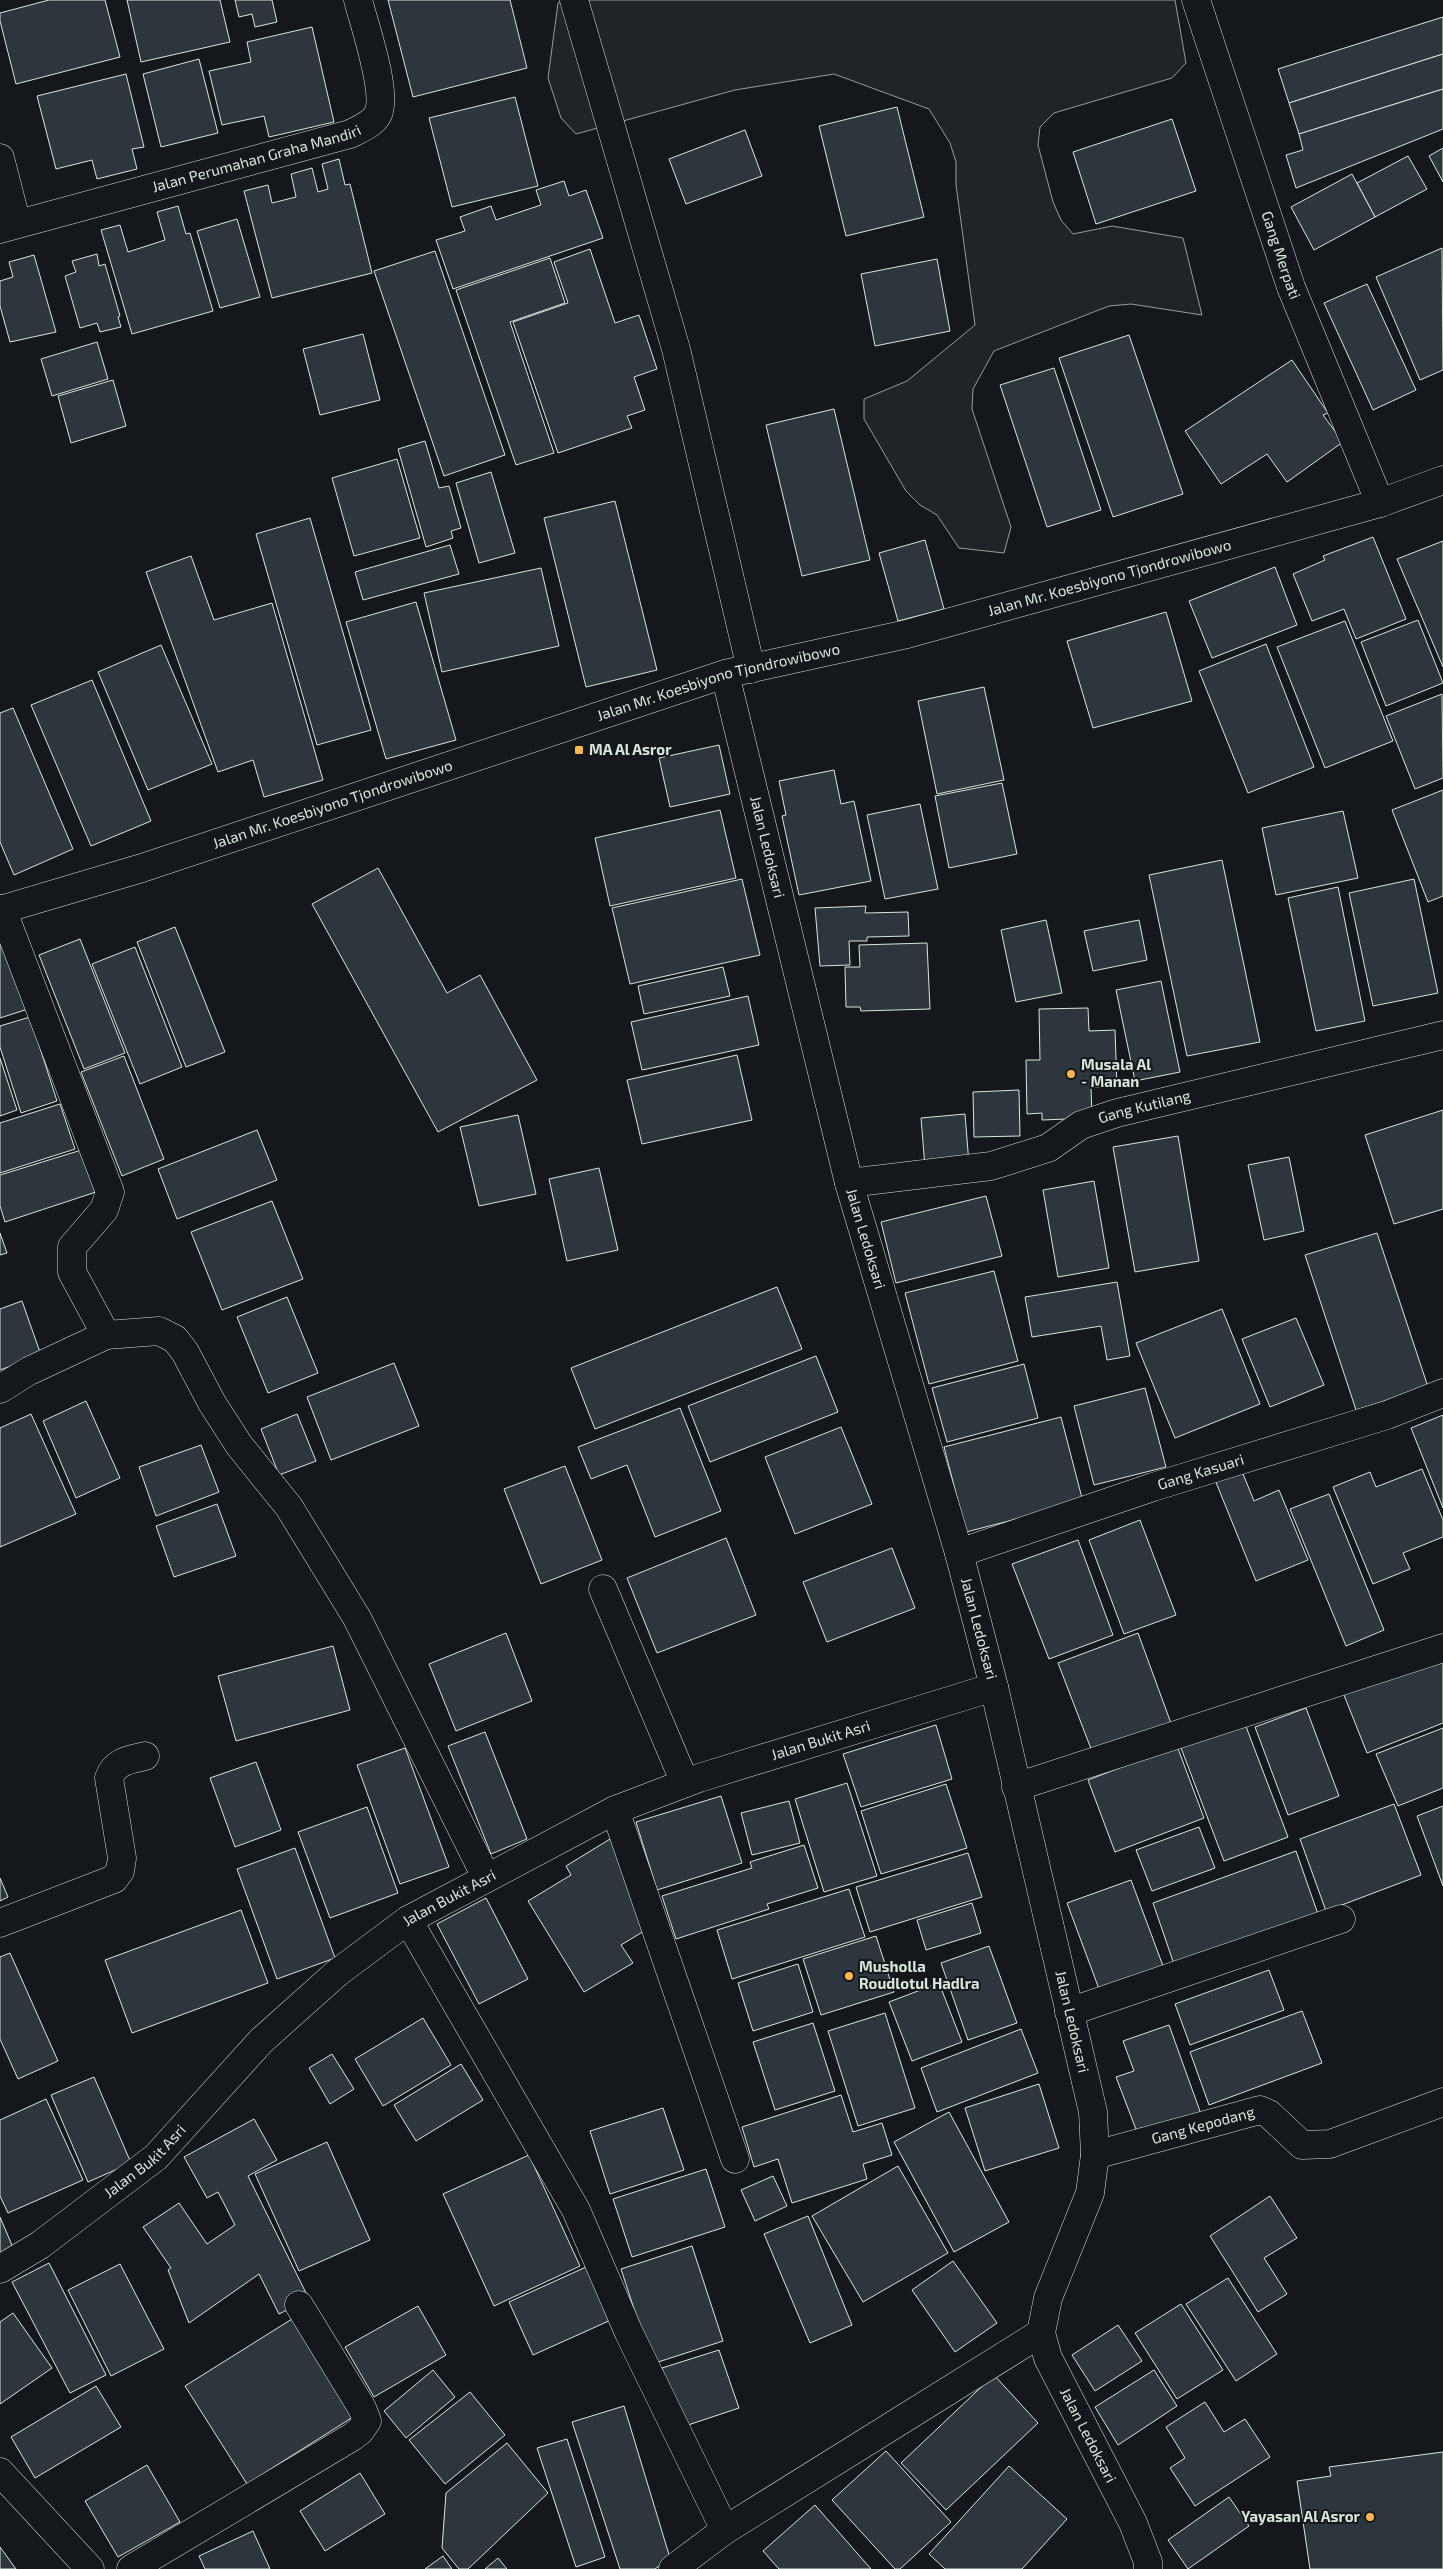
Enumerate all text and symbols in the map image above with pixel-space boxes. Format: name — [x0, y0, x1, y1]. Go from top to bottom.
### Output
street label: Jalan Perumahan Graha Mandiri — [150, 120, 364, 195]
street label: Gang Merpati — [1259, 209, 1305, 302]
street label: Jalan Mr. Koesbiyono Tjondrowibowo — [985, 535, 1233, 619]
street label: Jalan Mr. Koesbiyono Tjondrowibowo — [594, 639, 841, 724]
place label: MA Al Asror — [589, 740, 672, 758]
marker: MA Al Asror — [573, 744, 585, 756]
street label: Jalan Mr. Koesbiyono Tjondrowibowo — [210, 755, 455, 852]
street label: Jalan Ledoksari — [747, 794, 789, 900]
place label: Musala Al - Manan — [1081, 1055, 1151, 1090]
marker: Musala Al - Manan — [1065, 1068, 1077, 1080]
street label: Gang Kutilang — [1095, 1086, 1193, 1127]
street label: Jalan Ledoksari — [843, 1186, 890, 1291]
street label: Gang Kasuari — [1155, 1450, 1246, 1493]
street label: Jalan Ledoksari — [958, 1576, 1002, 1681]
street label: Jalan Bukit Asri — [769, 1716, 872, 1763]
street label: Jalan Bukit Asri — [398, 1865, 498, 1929]
place label: Musholla Roudlotul Hadlra — [859, 1957, 980, 1992]
street label: Jalan Ledoksari — [1052, 1969, 1094, 2074]
marker: Musholla Roudlotul Hadlra — [843, 1970, 855, 1982]
street label: Gang Kepodang — [1149, 2102, 1257, 2147]
street label: Jalan Bukit Asri — [100, 2121, 189, 2201]
street label: Jalan Ledoksari — [1057, 2385, 1121, 2485]
place label: Yayasan Al Asror — [1241, 2507, 1361, 2526]
marker: Yayasan Al Asror — [1364, 2511, 1376, 2523]

